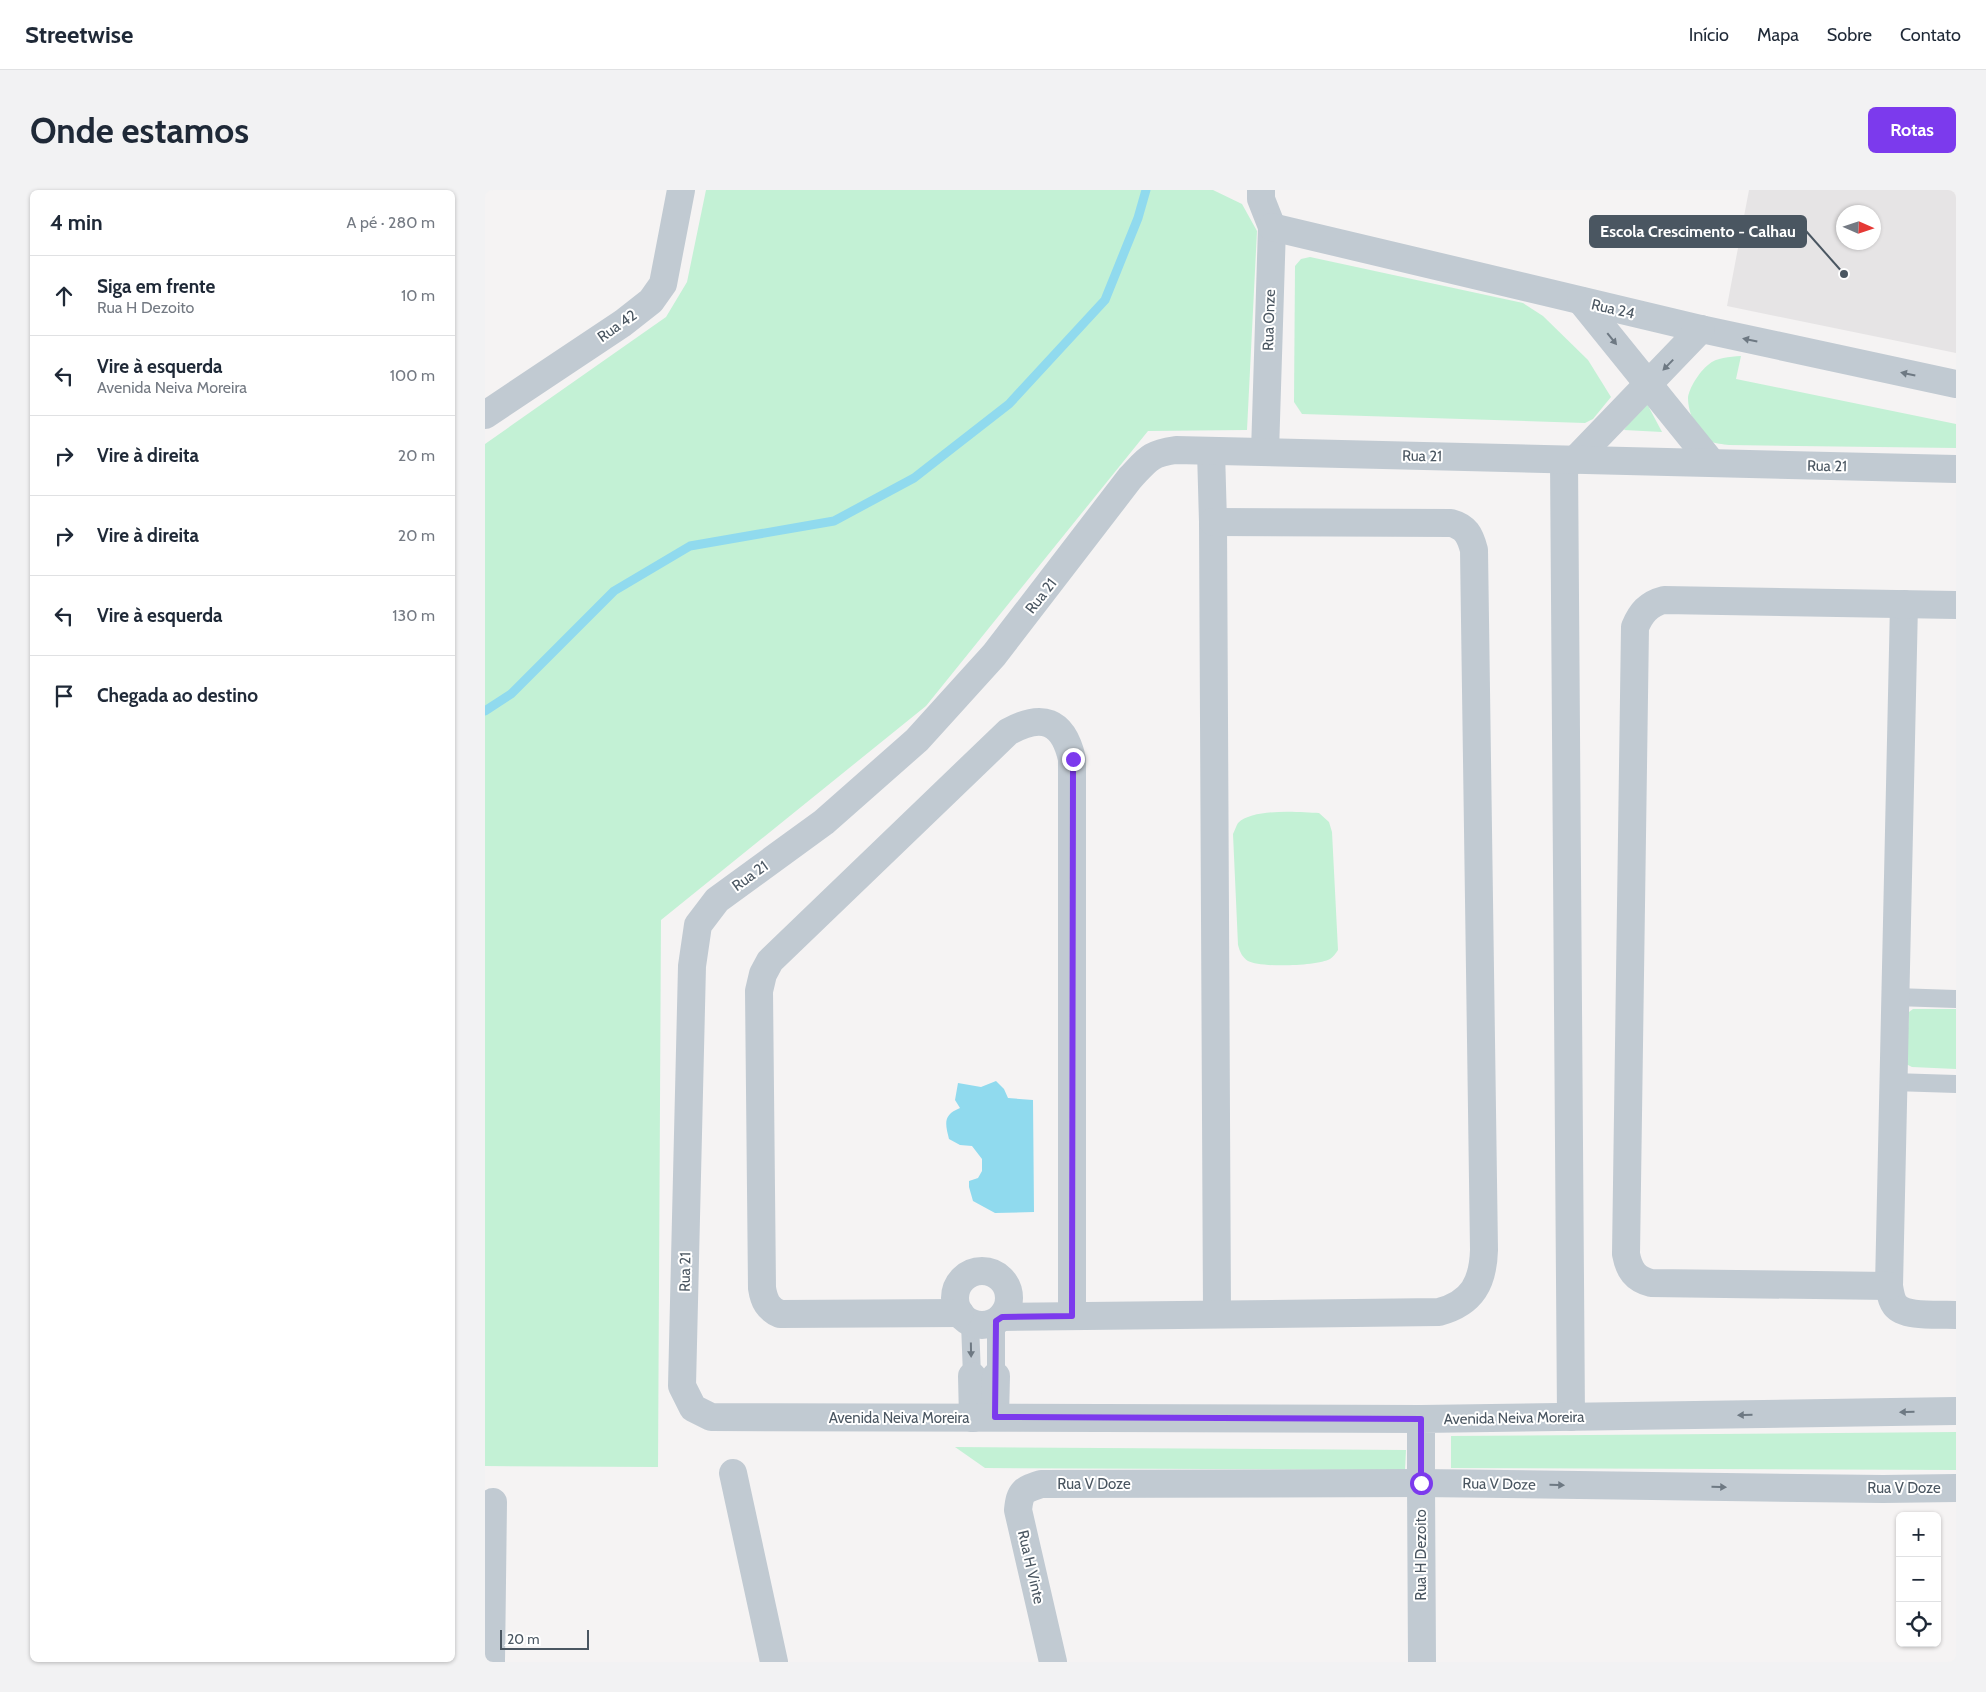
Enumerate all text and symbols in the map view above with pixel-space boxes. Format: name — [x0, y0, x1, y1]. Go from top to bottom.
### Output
text: Streetwise — [25, 20, 133, 49]
text: Início — [1689, 24, 1729, 46]
text: Mapa — [1757, 24, 1799, 46]
text: Sobre — [1827, 24, 1872, 46]
text: Contato — [1900, 24, 1961, 46]
button: Rotas — [1868, 107, 1956, 153]
text: Onde estamos — [30, 109, 249, 152]
north arrow — [1836, 205, 1881, 250]
text: 4 min — [50, 210, 103, 235]
text: A pé · 280 m — [347, 213, 435, 232]
callout: Escola Crescimento - Calhau — [1590, 216, 1806, 247]
text: Escola Crescimento - Calhau — [1600, 222, 1796, 241]
text: Siga em frente — [97, 275, 215, 298]
icon: ahead — [50, 282, 78, 310]
text: 10 m — [401, 286, 435, 305]
street label: Rua Onze — [1259, 289, 1279, 351]
street label: Rua 24 — [1590, 295, 1637, 323]
text: Rua H Dezoito — [97, 298, 194, 317]
street label: Rua 42 — [594, 306, 640, 346]
one-way arrow — [1607, 332, 1618, 345]
one-way arrow — [1742, 336, 1757, 344]
text: Vire à esquerda — [97, 355, 223, 378]
one-way arrow — [1662, 358, 1674, 370]
icon: left — [50, 362, 78, 390]
text: 100 m — [390, 366, 435, 385]
one-way arrow — [1901, 370, 1916, 378]
text: Avenida Neiva Moreira — [97, 378, 247, 397]
icon: right — [50, 442, 78, 470]
text: Vire à direita — [97, 444, 199, 467]
text: 20 m — [398, 446, 435, 465]
street label: Rua 21 — [1402, 447, 1442, 465]
street label: Rua 21 — [1807, 457, 1847, 475]
icon: right — [50, 522, 78, 550]
text: Vire à direita — [97, 524, 199, 547]
text: 20 m — [398, 526, 435, 545]
street label: Rua 21 — [1022, 575, 1060, 617]
icon: left — [50, 602, 78, 630]
text: Vire à esquerda — [97, 604, 223, 627]
text: 130 m — [392, 606, 435, 625]
icon: arrive — [50, 682, 78, 710]
text: Chegada ao destino — [97, 684, 258, 707]
route end — [1062, 748, 1085, 771]
street label: Rua 21 — [729, 857, 771, 895]
street label: Rua 21 — [676, 1252, 694, 1292]
one-way arrow — [967, 1342, 975, 1358]
street label: Avenida Neiva Moreira — [1444, 1408, 1585, 1428]
one-way arrow — [1899, 1408, 1915, 1416]
street label: Avenida Neiva Moreira — [829, 1409, 970, 1427]
one-way arrow — [1737, 1411, 1753, 1419]
route start — [1410, 1472, 1433, 1495]
street label: Rua V Doze — [1462, 1474, 1536, 1494]
street label: Rua V Doze — [1057, 1475, 1131, 1493]
street label: Rua V Doze — [1867, 1479, 1941, 1497]
one-way arrow — [1549, 1481, 1565, 1489]
one-way arrow — [1712, 1483, 1728, 1491]
street label: Rua H Dezoito — [1412, 1509, 1430, 1601]
map controls — [1896, 1512, 1941, 1647]
button: + — [1896, 1512, 1941, 1557]
street label: Rua H Vinte — [1014, 1528, 1048, 1606]
button: − — [1896, 1557, 1941, 1602]
button: locate — [1896, 1602, 1941, 1647]
scale bar — [500, 1627, 589, 1650]
text: 20 m — [507, 1630, 540, 1648]

